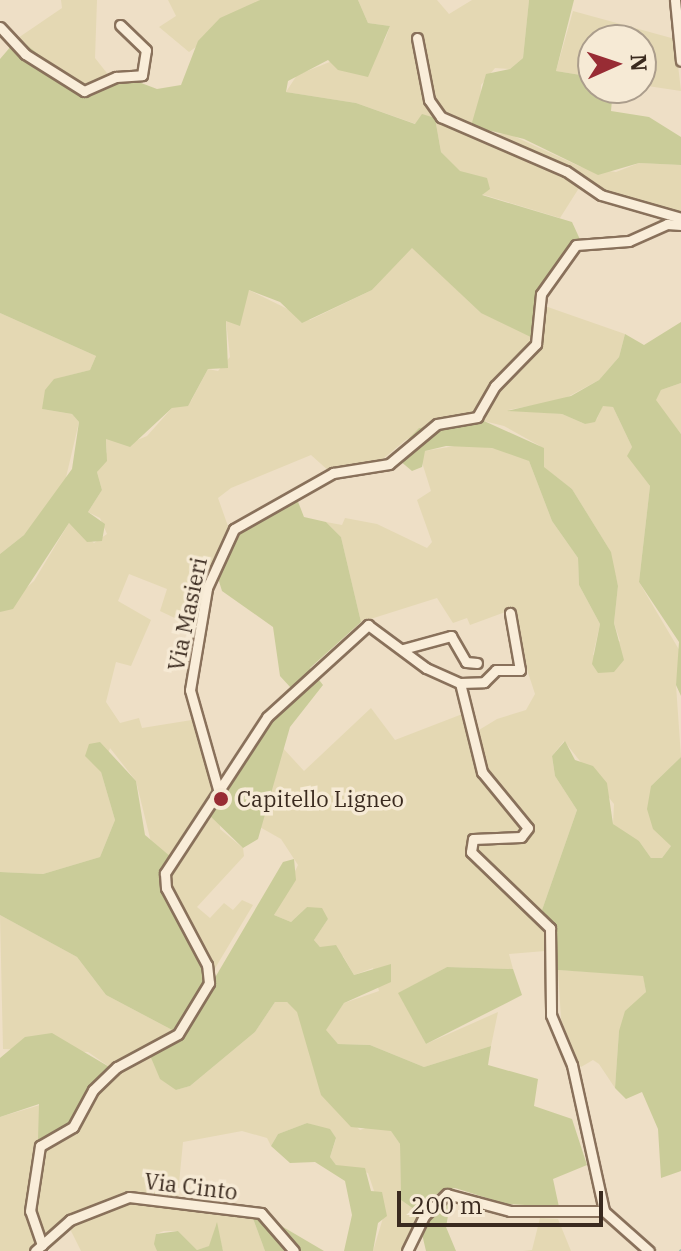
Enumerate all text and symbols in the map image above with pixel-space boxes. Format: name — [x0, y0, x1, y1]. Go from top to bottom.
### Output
north arrow — [577, 24, 657, 104]
text: N — [625, 53, 654, 72]
street label: Via Masieri — [162, 555, 212, 673]
place label: Capitello Ligneo — [237, 786, 404, 812]
marker: Capitello Ligneo — [212, 790, 230, 808]
street label: Via Cinto — [143, 1167, 239, 1205]
scale bar — [401, 1175, 607, 1225]
text: 200 m — [411, 1189, 483, 1221]

